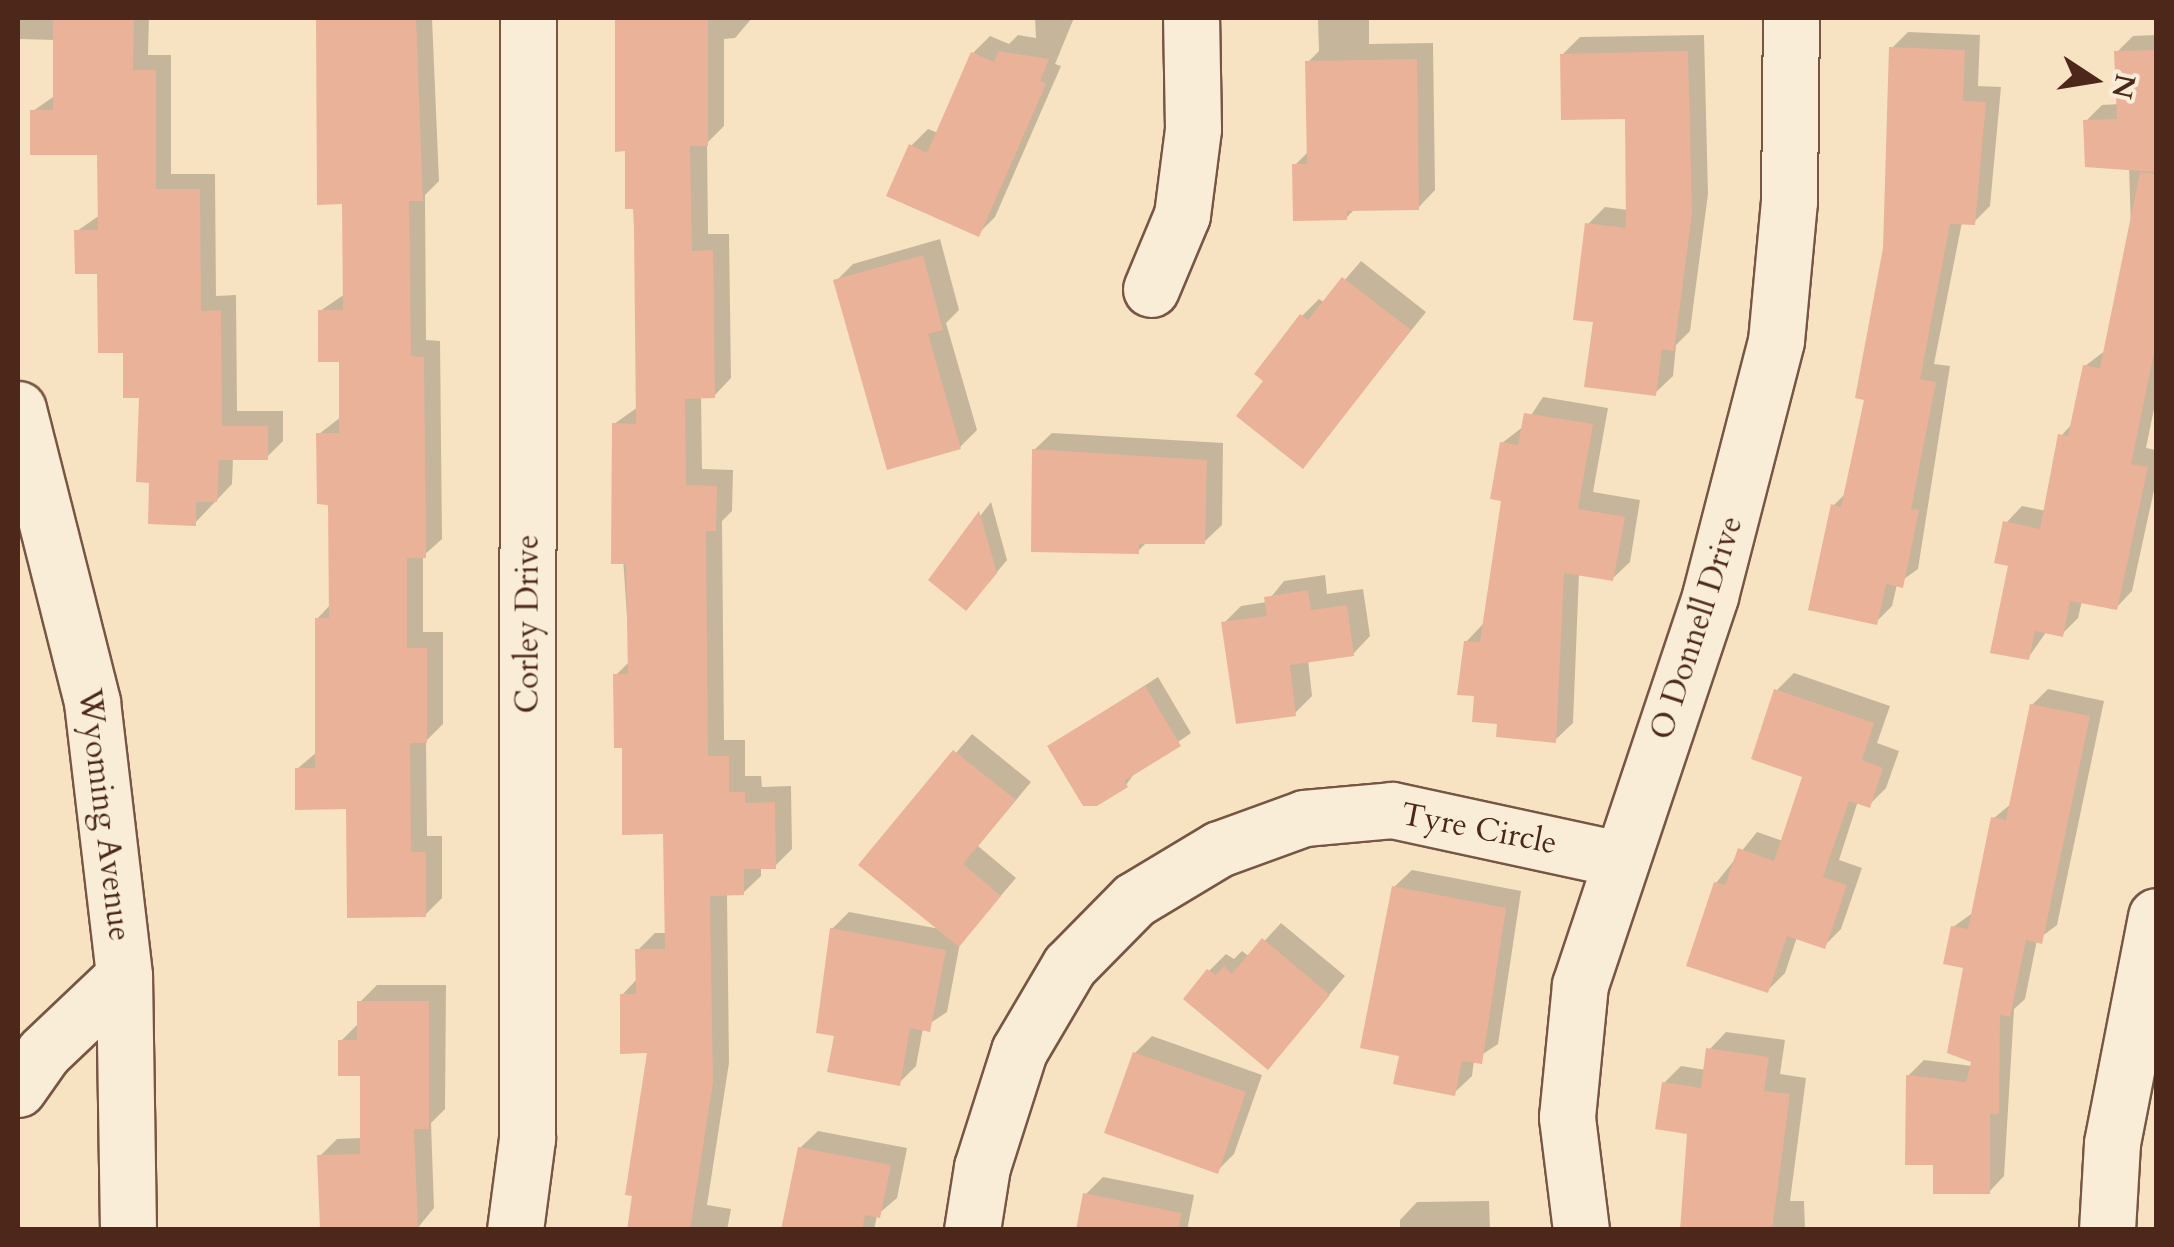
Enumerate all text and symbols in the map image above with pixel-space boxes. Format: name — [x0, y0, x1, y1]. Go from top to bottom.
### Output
north arrow — [2044, 30, 2144, 130]
text: N — [2102, 70, 2144, 102]
street label: O Donnell Drive — [1643, 511, 1751, 745]
street label: Corley Drive — [509, 534, 547, 714]
street label: Wyoming Avenue — [69, 687, 139, 943]
street label: Tyre Circle — [1398, 795, 1560, 863]

